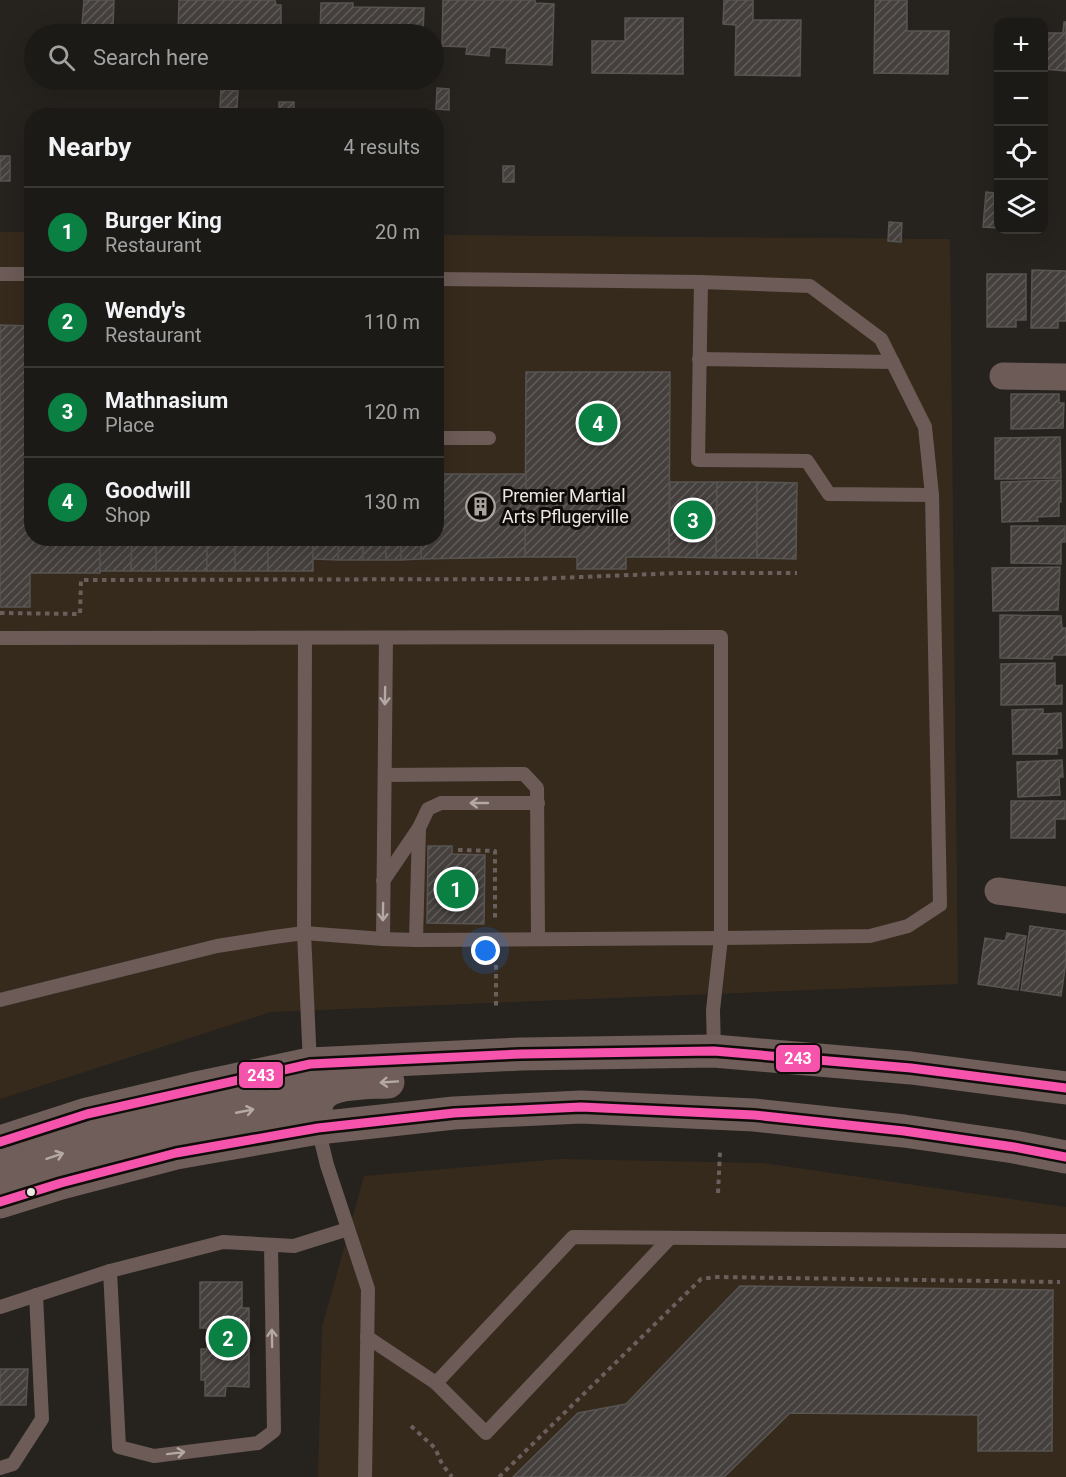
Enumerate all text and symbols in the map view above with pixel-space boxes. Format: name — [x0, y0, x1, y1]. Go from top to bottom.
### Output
map controls — [994, 18, 1048, 234]
button: + — [994, 18, 1048, 72]
search box — [24, 24, 444, 90]
icon: search — [45, 41, 78, 74]
text: Search here — [93, 45, 209, 70]
button: − — [994, 72, 1048, 126]
button: locate — [994, 126, 1048, 180]
text: Nearby — [48, 132, 131, 162]
text: 4 results — [344, 135, 420, 159]
button: layers — [994, 180, 1048, 234]
text: Burger King — [105, 208, 222, 233]
text: 1 — [62, 220, 73, 244]
text: 20 m — [375, 220, 420, 244]
text: Restaurant — [105, 233, 202, 257]
text: Wendy's — [105, 298, 186, 323]
text: 2 — [62, 310, 73, 334]
text: 110 m — [364, 310, 420, 334]
text: Restaurant — [105, 323, 202, 347]
text: Mathnasium — [105, 388, 228, 413]
text: 3 — [62, 400, 73, 424]
text: 120 m — [364, 400, 420, 424]
pin: 4 — [578, 400, 618, 446]
text: Place — [105, 413, 154, 437]
text: Goodwill — [105, 478, 191, 503]
place label: Premier Martial Arts Pflugerville — [502, 485, 629, 527]
text: 4 — [62, 490, 73, 514]
text: 130 m — [364, 490, 420, 514]
building icon: Premier Martial Arts Pflugerville — [465, 490, 497, 522]
pin: 3 — [674, 498, 712, 542]
text: Shop — [105, 503, 151, 527]
one-way arrow — [379, 686, 391, 706]
one-way arrow — [470, 797, 490, 809]
pin: 1 — [436, 866, 476, 912]
one-way arrow — [377, 902, 389, 922]
your location — [471, 936, 500, 965]
line badge: 243 — [775, 1044, 821, 1073]
text: 243 — [784, 1049, 812, 1068]
line badge: 243 — [238, 1061, 284, 1089]
text: 243 — [247, 1066, 275, 1085]
one-way arrow — [379, 1077, 399, 1088]
one-way arrow — [234, 1105, 254, 1116]
one-way arrow — [45, 1150, 64, 1161]
unlabelled marker — [25, 1186, 37, 1198]
pin: 2 — [208, 1316, 248, 1360]
one-way arrow — [267, 1329, 278, 1349]
one-way arrow — [166, 1447, 186, 1458]

